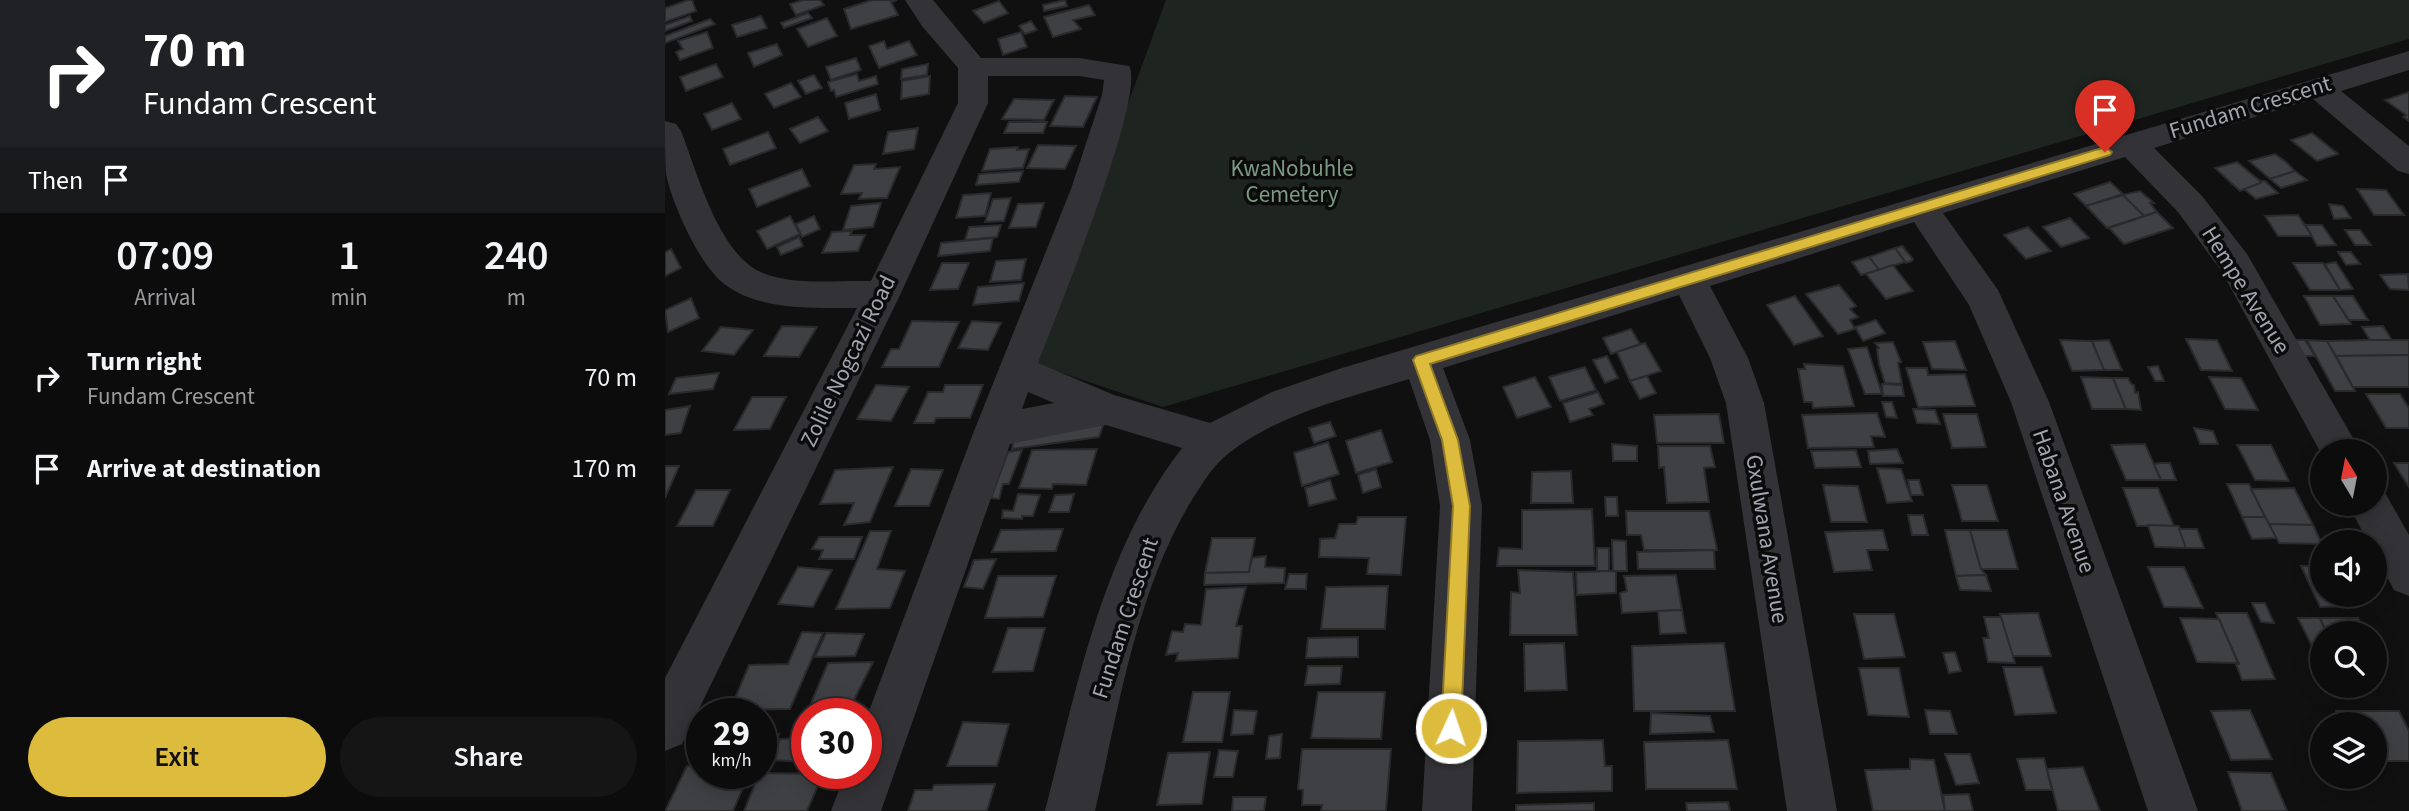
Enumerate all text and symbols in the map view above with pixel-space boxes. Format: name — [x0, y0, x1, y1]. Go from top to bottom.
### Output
text: 70 m — [143, 16, 247, 86]
icon: right — [28, 28, 119, 119]
street label: Fundam Crescent — [2165, 67, 2335, 147]
pin — [2075, 80, 2135, 152]
text: Fundam Crescent — [143, 81, 376, 127]
icon: arrive — [2086, 91, 2124, 129]
park label: KwaNobuhle Cemetery — [1230, 152, 1354, 211]
icon: arrive — [97, 161, 135, 199]
text: Then — [28, 162, 83, 199]
street label: Hempe Avenue — [2194, 220, 2298, 360]
text: 07:09 — [116, 226, 214, 286]
text: 1 — [338, 226, 360, 286]
text: 240 — [484, 226, 549, 286]
street label: Zolile Nogcazi Road — [792, 269, 904, 453]
text: Arrival — [134, 281, 196, 314]
text: min — [330, 281, 368, 314]
text: m — [507, 281, 526, 314]
text: Turn right — [87, 343, 202, 380]
icon: right — [28, 359, 66, 397]
text: 70 m — [584, 359, 637, 396]
text: Fundam Crescent — [87, 380, 255, 413]
street label: Habana Avenue — [2024, 425, 2104, 577]
north arrow — [2310, 439, 2387, 516]
map controls — [2310, 439, 2387, 789]
icon: arrive — [28, 450, 66, 488]
text: Arrive at destination — [87, 450, 321, 487]
text: 170 m — [571, 450, 637, 487]
street label: Gxulwana Avenue — [1737, 452, 1797, 626]
button: sound — [2310, 530, 2387, 607]
street label: Fundam Crescent — [1083, 533, 1167, 703]
button: search — [2310, 621, 2387, 698]
position arrow — [1414, 691, 1488, 765]
speed limit sign: 30 — [791, 698, 882, 789]
text: 29 — [713, 709, 750, 759]
button: layers — [2310, 712, 2387, 789]
button: Exit — [28, 717, 326, 797]
button: Share — [340, 717, 637, 797]
text: km/h — [712, 748, 751, 773]

